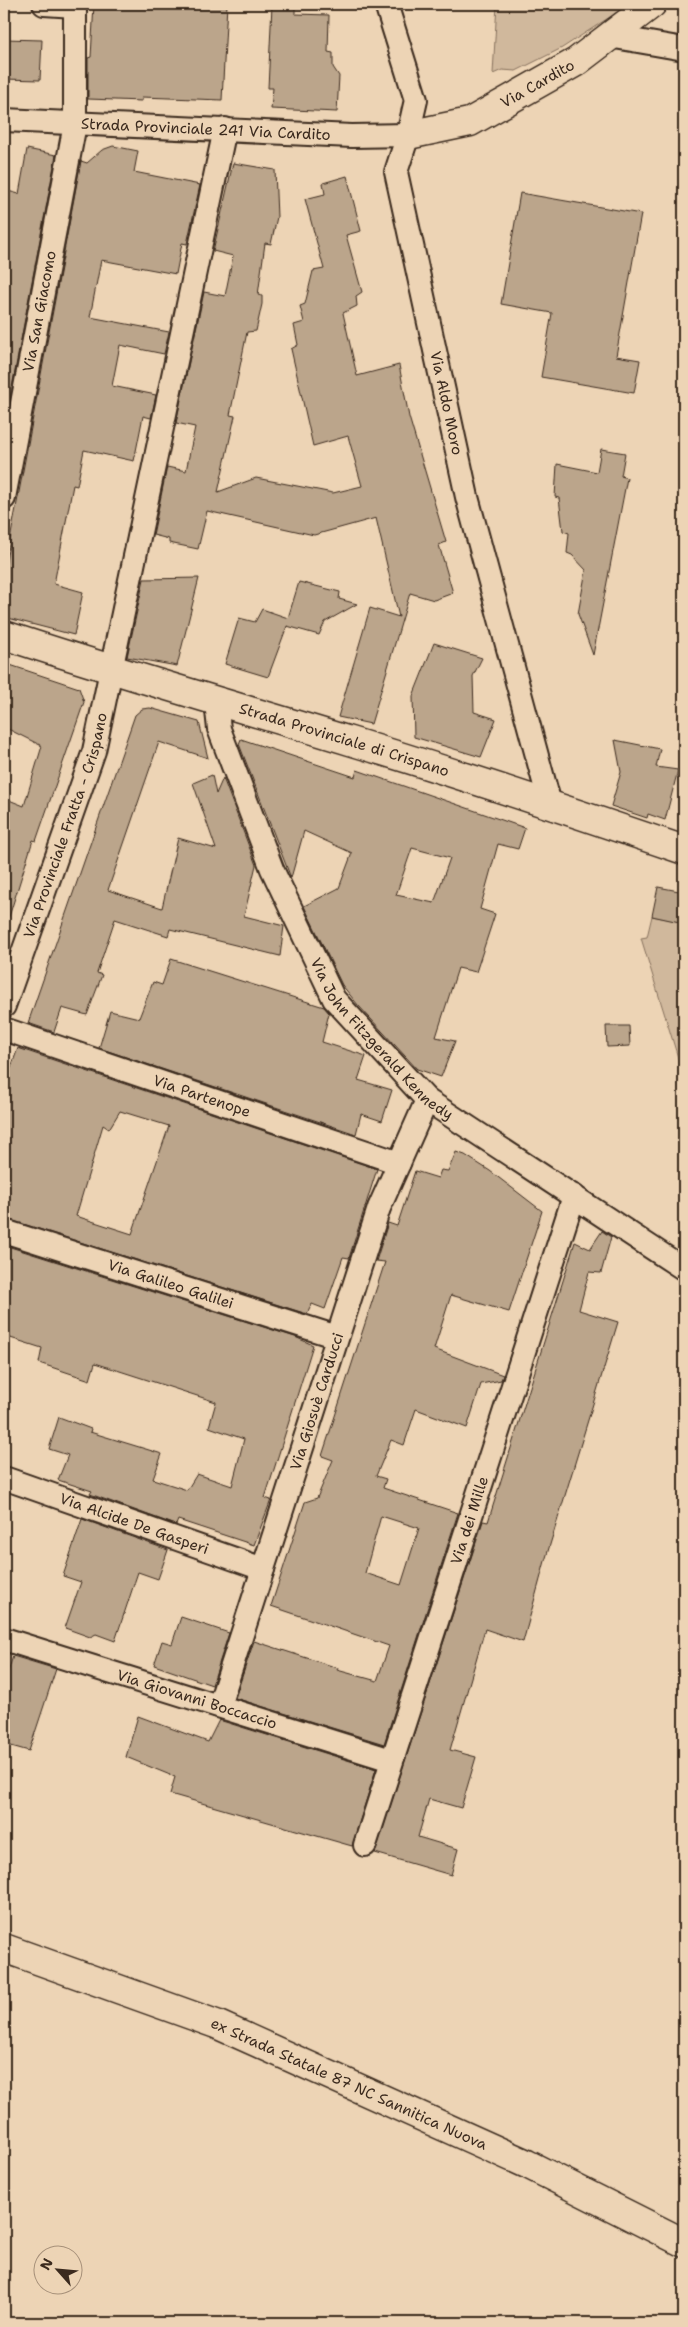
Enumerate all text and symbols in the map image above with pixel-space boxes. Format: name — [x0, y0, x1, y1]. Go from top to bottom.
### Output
street label: Via Cardito — [497, 55, 578, 113]
street label: Strada Provinciale 241 Via Cardito — [80, 114, 331, 145]
street label: Via San Giacomo — [18, 249, 61, 374]
street label: Via Aldo Moro — [425, 349, 468, 457]
street label: Strada Provinciale di Crispano — [237, 698, 452, 781]
street label: Via Provinciale Fratta - Crispano — [19, 711, 112, 941]
street label: Via John Fitzgerald Kennedy — [306, 954, 457, 1125]
street label: Via Partenope — [150, 1070, 253, 1122]
street label: Via Galileo Galilei — [105, 1255, 236, 1313]
street label: Via Giosuè Carducci — [285, 1330, 348, 1473]
street label: Via dei Mille — [446, 1474, 493, 1567]
street label: Via Alcide De Gasperi — [57, 1488, 212, 1559]
street label: Via Giovanni Boccaccio — [114, 1665, 279, 1734]
street label: ex Strada Statale 87 NC Sannitica Nuova — [208, 2013, 491, 2155]
north arrow — [32, 2244, 82, 2294]
text: N — [36, 2255, 57, 2273]

